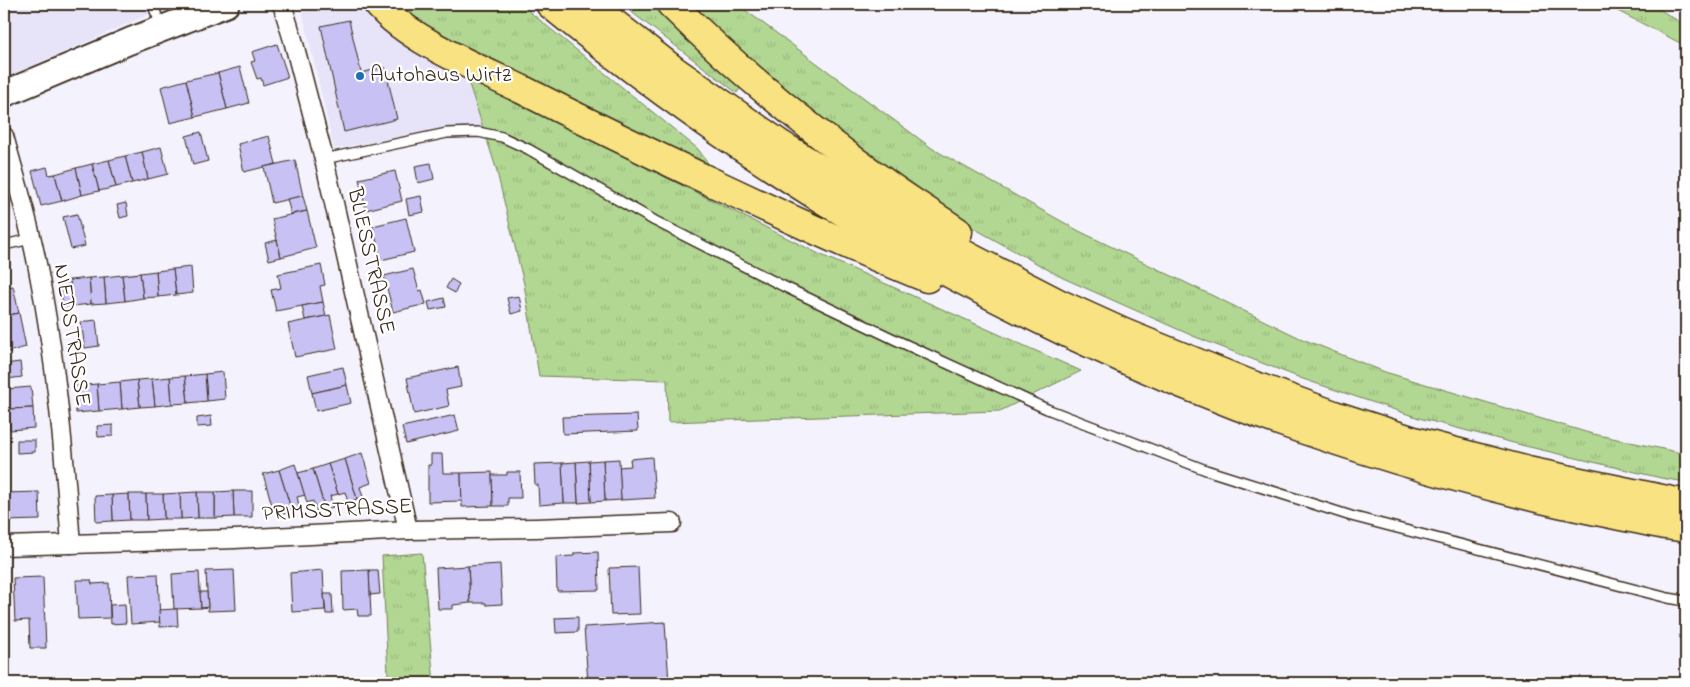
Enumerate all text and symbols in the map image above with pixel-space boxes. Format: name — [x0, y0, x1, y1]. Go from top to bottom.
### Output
place label: Autohaus Wirtz — [370, 60, 512, 92]
marker: Autohaus Wirtz — [354, 70, 366, 82]
street label: BLIESSTRASSE — [337, 184, 402, 337]
street label: NIEDSTRASSE — [44, 262, 98, 408]
street label: PRIMSSTRASSE — [261, 491, 413, 531]

